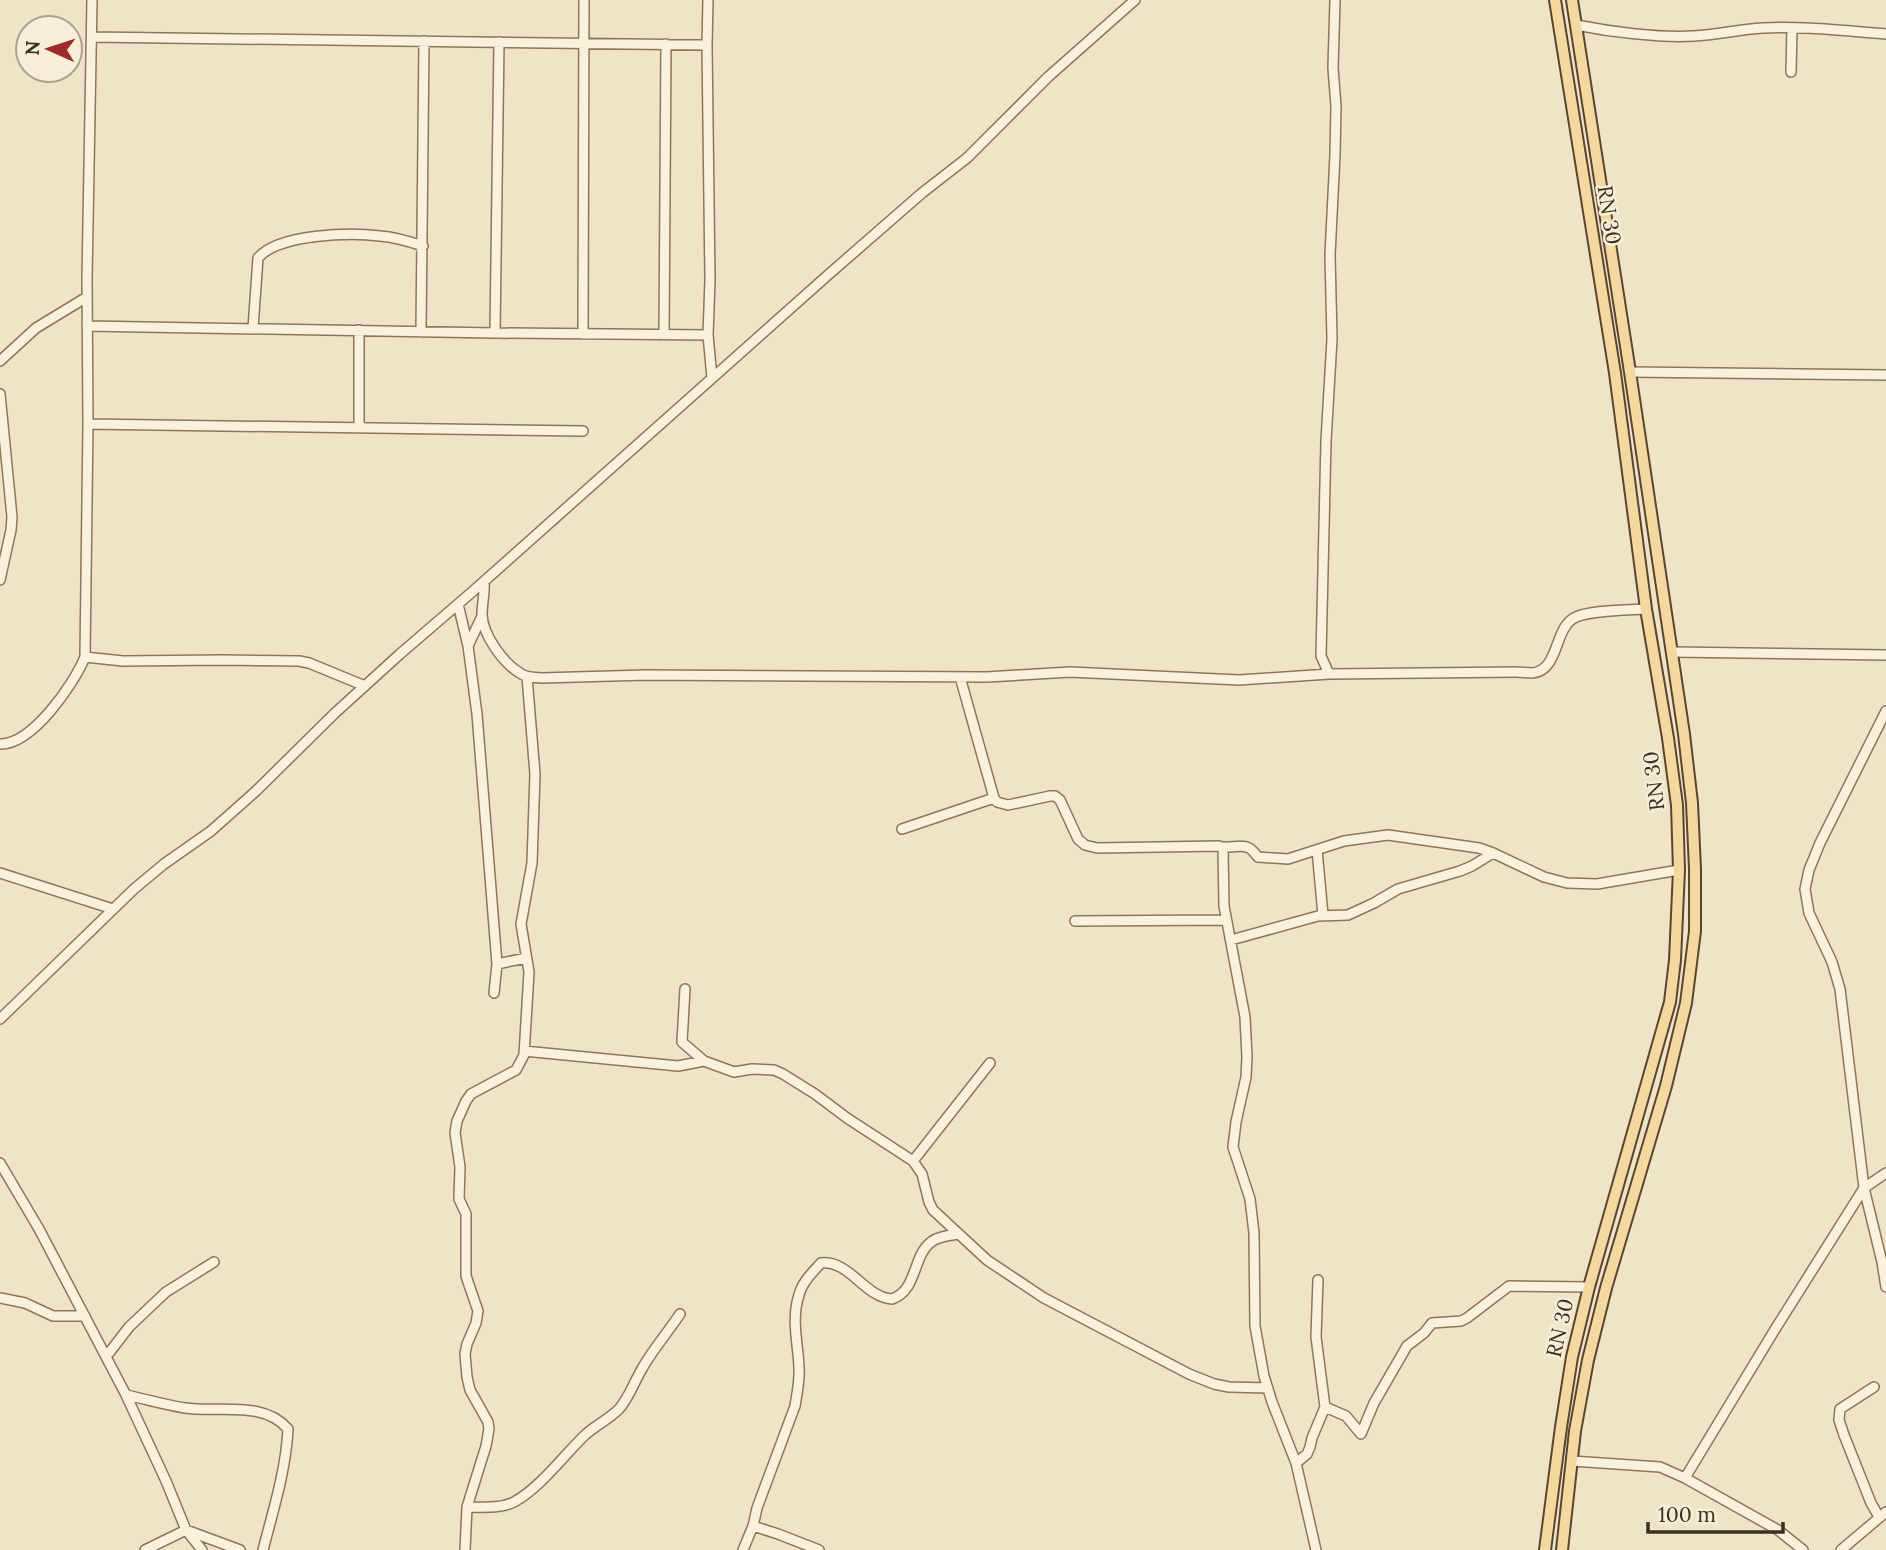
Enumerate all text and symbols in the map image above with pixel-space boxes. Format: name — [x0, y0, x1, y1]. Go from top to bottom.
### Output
north arrow — [14, 14, 84, 84]
text: N — [20, 40, 44, 56]
street label: RN 30 — [1592, 183, 1627, 246]
street label: RN 30 — [1636, 750, 1671, 812]
street label: RN 30 — [1540, 1296, 1579, 1360]
scale bar — [1648, 1490, 1783, 1534]
text: 100 m — [1658, 1501, 1716, 1528]

